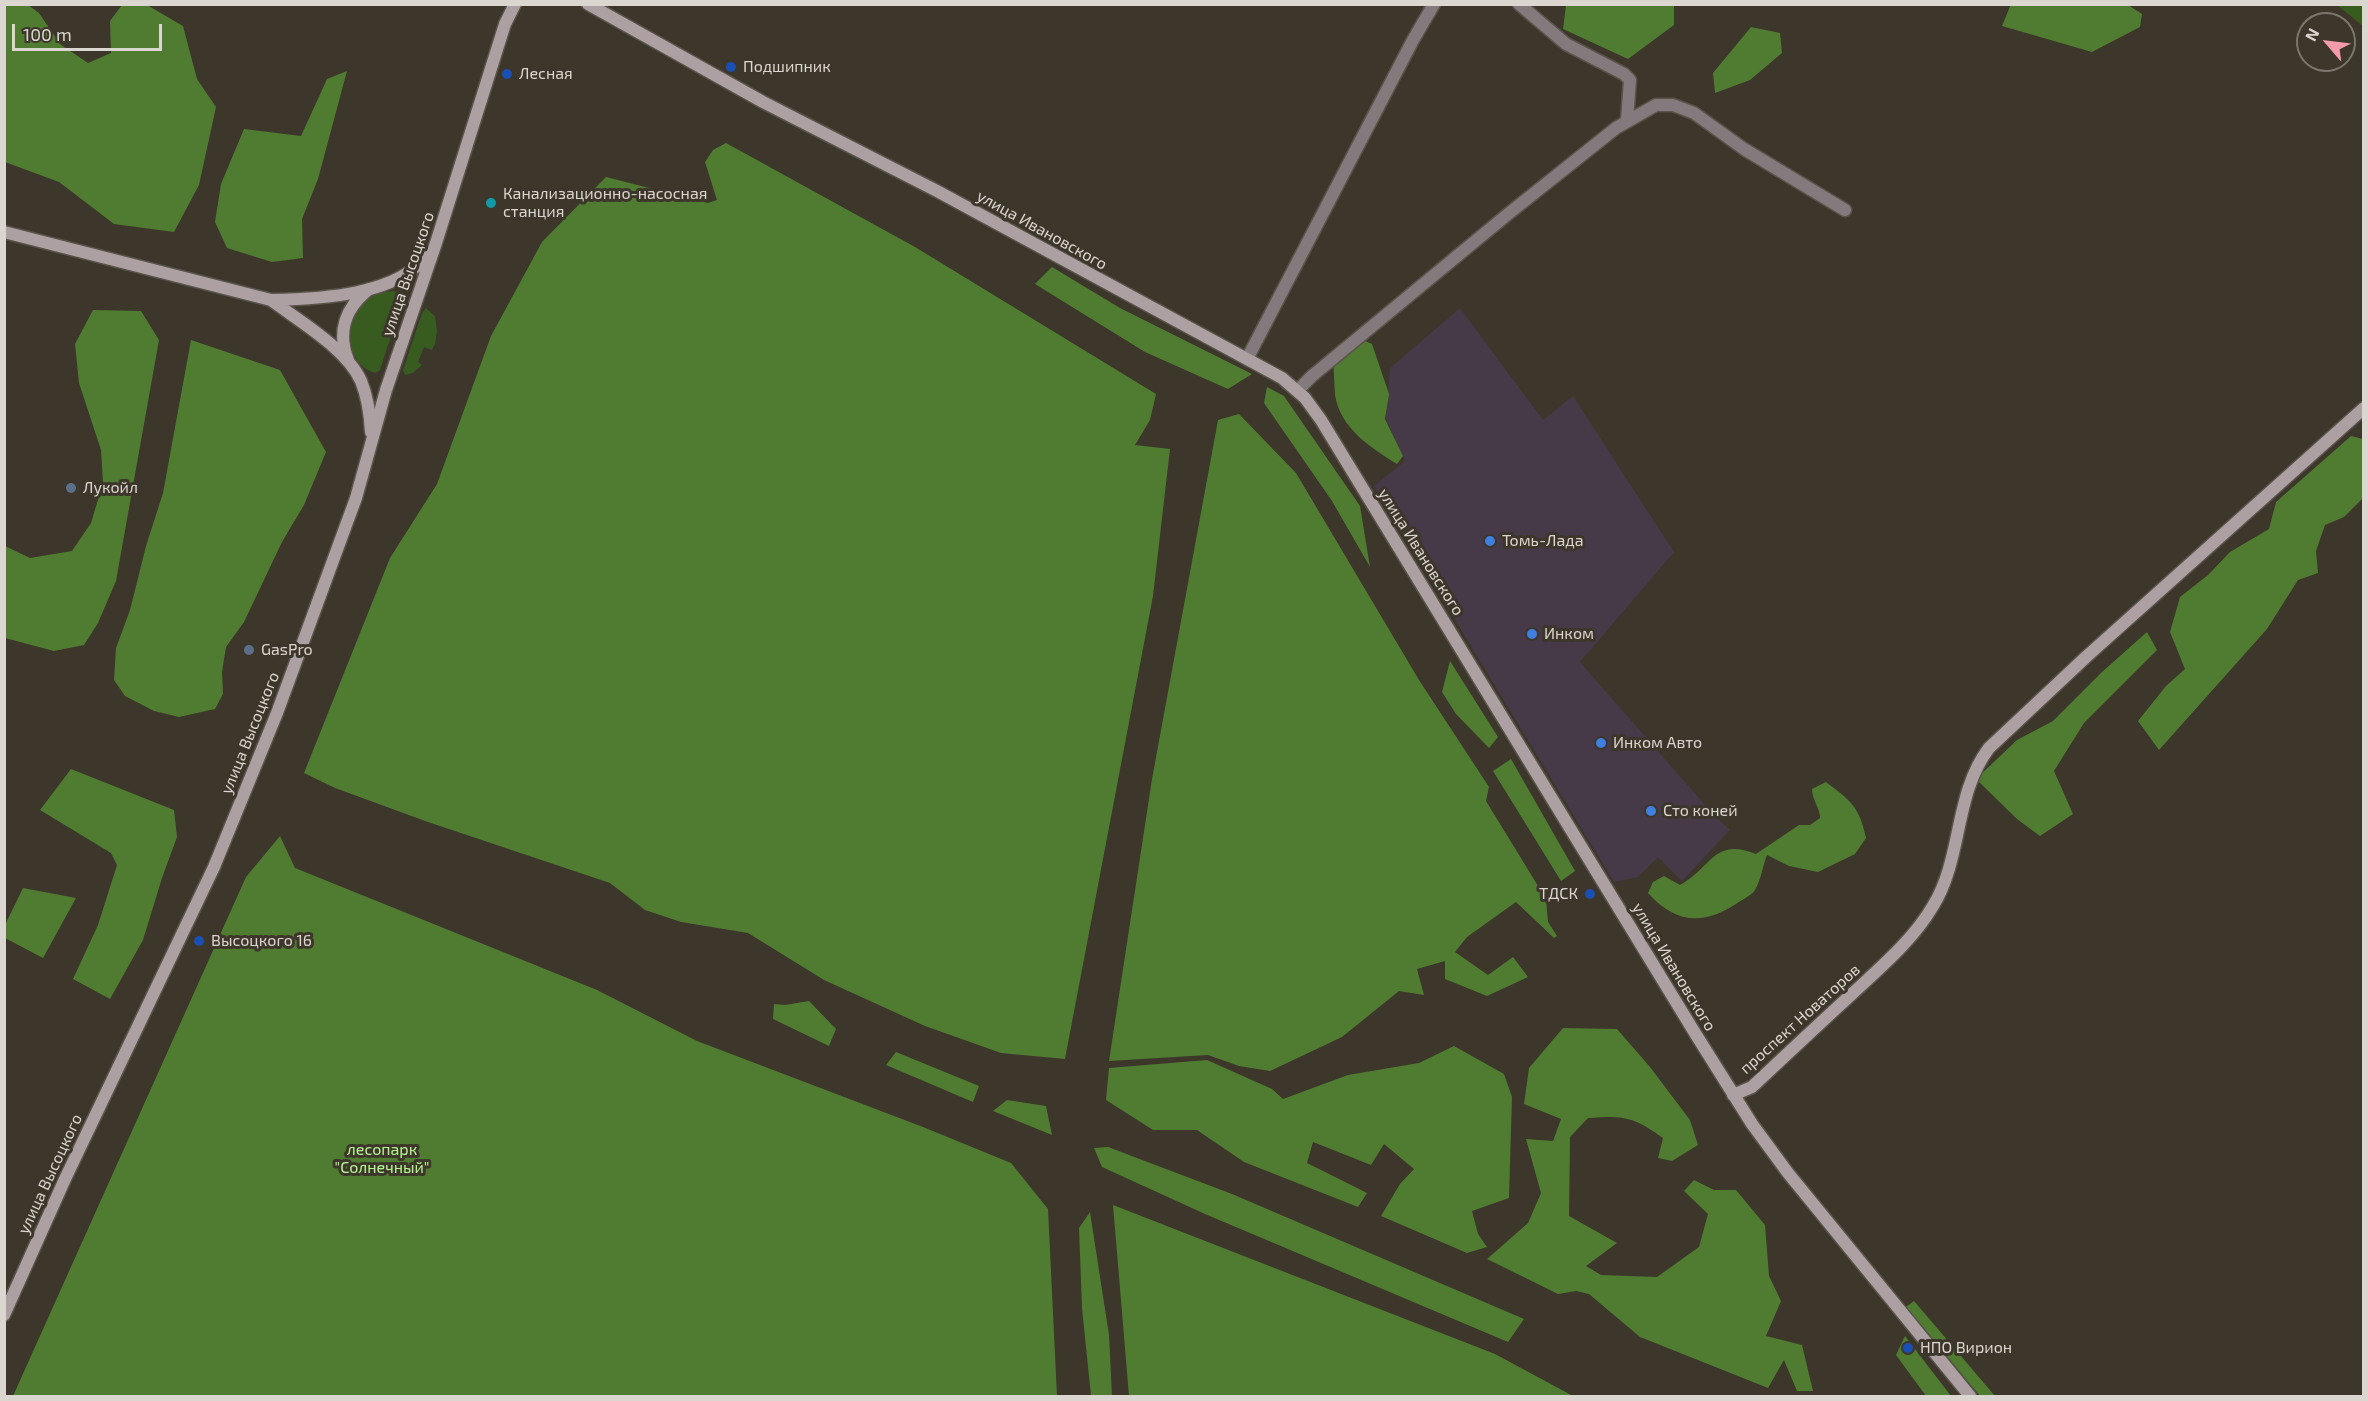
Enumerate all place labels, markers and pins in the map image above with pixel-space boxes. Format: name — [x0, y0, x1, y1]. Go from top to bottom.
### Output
place label: Подшипник — [743, 57, 831, 77]
marker: Подшипник — [724, 60, 738, 74]
place label: Лесная — [519, 64, 573, 84]
marker: Лесная — [500, 67, 514, 81]
place label: Канализационно-насосная станция — [503, 184, 707, 222]
marker: Канализационно-насосная станция — [484, 196, 498, 210]
place label: Лукойл — [83, 478, 138, 498]
marker: Лукойл — [64, 481, 78, 495]
place label: Томь-Лада — [1502, 531, 1584, 551]
marker: Томь-Лада — [1483, 534, 1497, 548]
place label: Инком — [1544, 624, 1594, 644]
marker: Инком — [1525, 627, 1539, 641]
place label: GasPro — [261, 640, 313, 660]
marker: GasPro — [242, 643, 256, 657]
place label: Инком Авто — [1613, 733, 1702, 753]
marker: Инком Авто — [1594, 736, 1608, 750]
place label: Сто коней — [1663, 801, 1738, 821]
marker: Сто коней — [1644, 804, 1658, 818]
place label: ТДСК — [1539, 884, 1578, 904]
marker: ТДСК — [1583, 887, 1597, 901]
place label: Высоцкого 16 — [211, 931, 312, 951]
marker: Высоцкого 16 — [192, 934, 206, 948]
place label: НПО Вирион — [1920, 1338, 2012, 1358]
marker: НПО Вирион — [1901, 1341, 1915, 1355]

